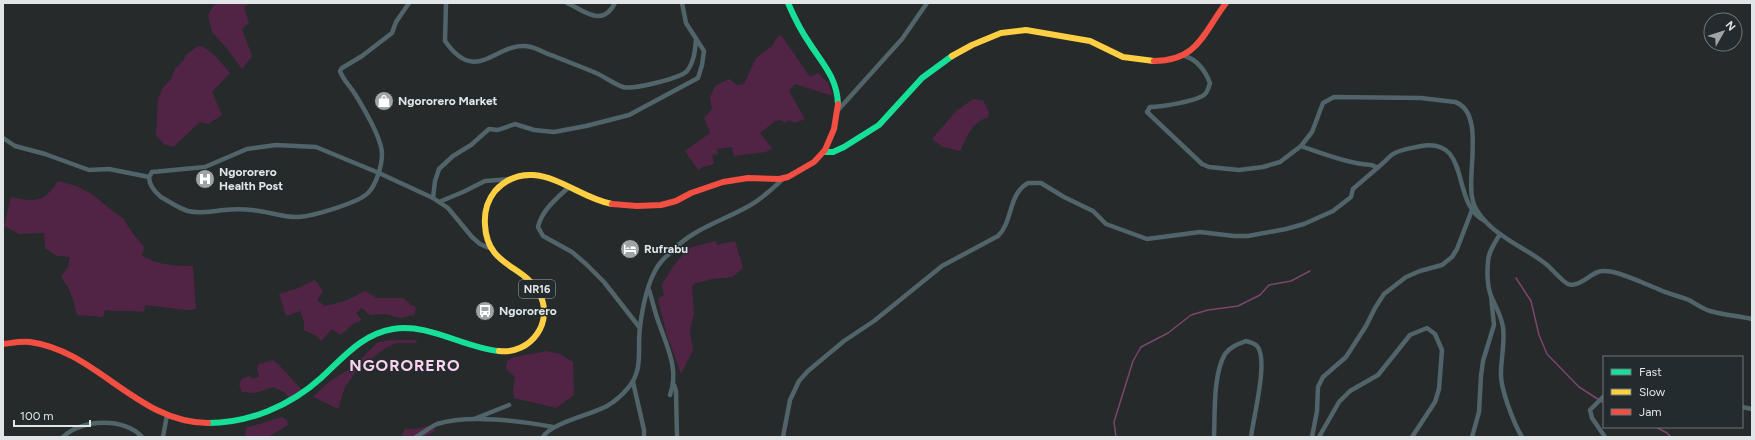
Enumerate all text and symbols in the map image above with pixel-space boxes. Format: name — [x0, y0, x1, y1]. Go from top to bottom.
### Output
north arrow — [1703, 12, 1743, 52]
text: N — [1723, 19, 1738, 33]
shop icon: Ngororero Market — [373, 90, 395, 112]
place label: Ngororero Market — [398, 94, 498, 108]
place label: Ngororero Health Post — [219, 165, 283, 193]
hospital icon: Ngororero Health Post — [194, 168, 216, 190]
hotel icon: Rufrabu — [619, 238, 641, 260]
place label: Rufrabu — [644, 242, 688, 256]
road number: NR16 — [519, 280, 555, 298]
bus stop icon: Ngororero — [474, 300, 496, 322]
place label: Ngororero — [499, 304, 557, 318]
district label: NGORORERO — [349, 356, 461, 375]
legend — [1603, 356, 1743, 428]
text: Fast — [1639, 365, 1662, 379]
text: Slow — [1639, 385, 1666, 399]
scale bar — [14, 402, 90, 428]
text: Jam — [1639, 405, 1662, 419]
text: 100 m — [20, 409, 54, 423]

